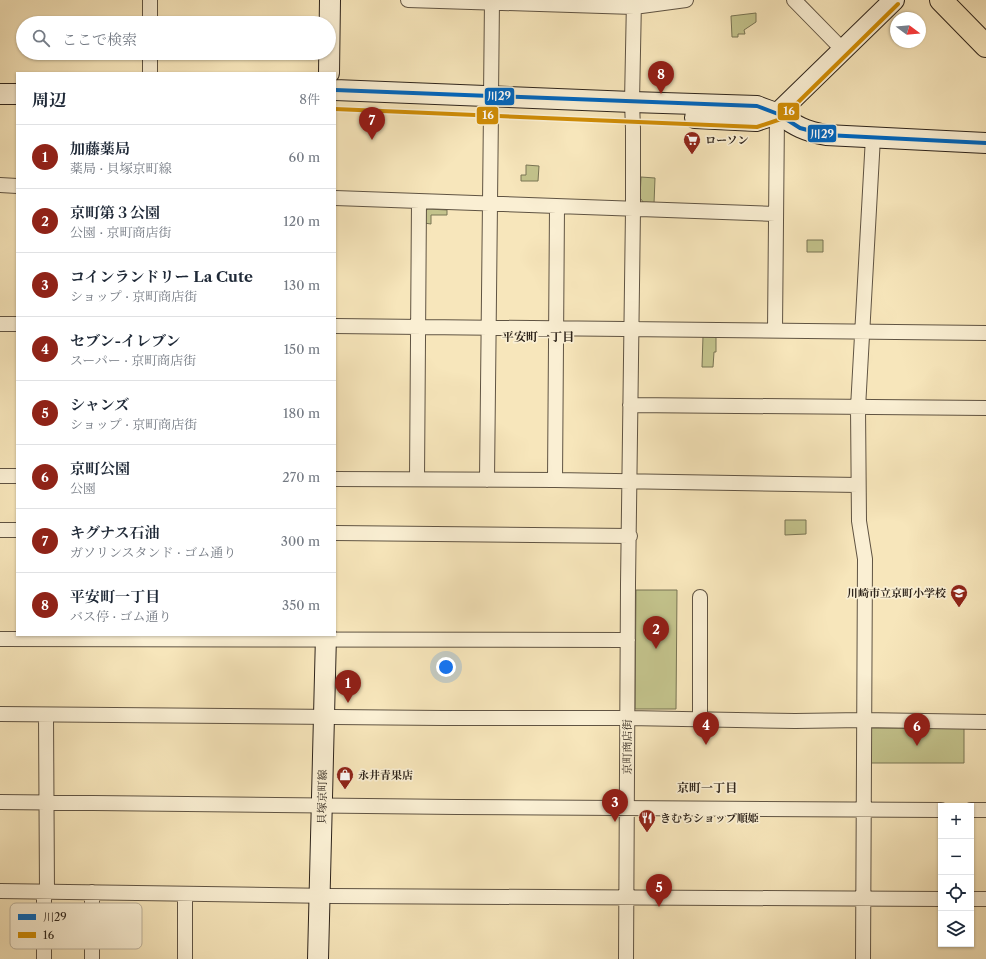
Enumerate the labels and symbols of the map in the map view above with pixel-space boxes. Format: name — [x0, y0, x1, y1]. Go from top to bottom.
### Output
north arrow — [890, 12, 926, 48]
pin: 8 — [648, 61, 674, 94]
line badge: 川29 — [484, 87, 515, 106]
text: 川29 — [487, 89, 511, 103]
line badge: 16 — [777, 102, 800, 121]
text: 16 — [783, 104, 795, 118]
line badge: 16 — [476, 106, 499, 125]
pin: 7 — [359, 107, 385, 140]
text: 16 — [482, 108, 494, 122]
line badge: 川29 — [807, 124, 837, 143]
text: 川29 — [810, 127, 834, 141]
supermarket icon: ローソン — [682, 130, 702, 155]
place label: ローソン — [705, 133, 749, 147]
district label: 平安町一丁目 — [502, 329, 574, 344]
school or university icon: 川崎市立京町小学校 — [949, 583, 969, 608]
place label: 川崎市立京町小学校 — [847, 586, 946, 600]
pin: 2 — [643, 616, 669, 649]
your location — [436, 657, 456, 677]
pin: 1 — [335, 670, 361, 703]
pin: 4 — [693, 712, 719, 745]
pin: 6 — [904, 713, 930, 746]
street label: 京町商店街 — [620, 720, 634, 775]
shop icon: 永井青果店 — [335, 765, 355, 790]
place label: 永井青果店 — [358, 768, 413, 782]
street label: 貝塚京町線 — [315, 769, 329, 825]
district label: 京町一丁目 — [677, 780, 737, 795]
pin: 3 — [602, 789, 628, 822]
restaurant icon: きむちショップ順姫 — [637, 808, 657, 833]
place label: きむちショップ順姫 — [660, 811, 759, 825]
pin: 5 — [646, 874, 672, 907]
legend — [10, 903, 142, 949]
text: 川29 — [43, 910, 67, 924]
text: 16 — [43, 928, 55, 942]

